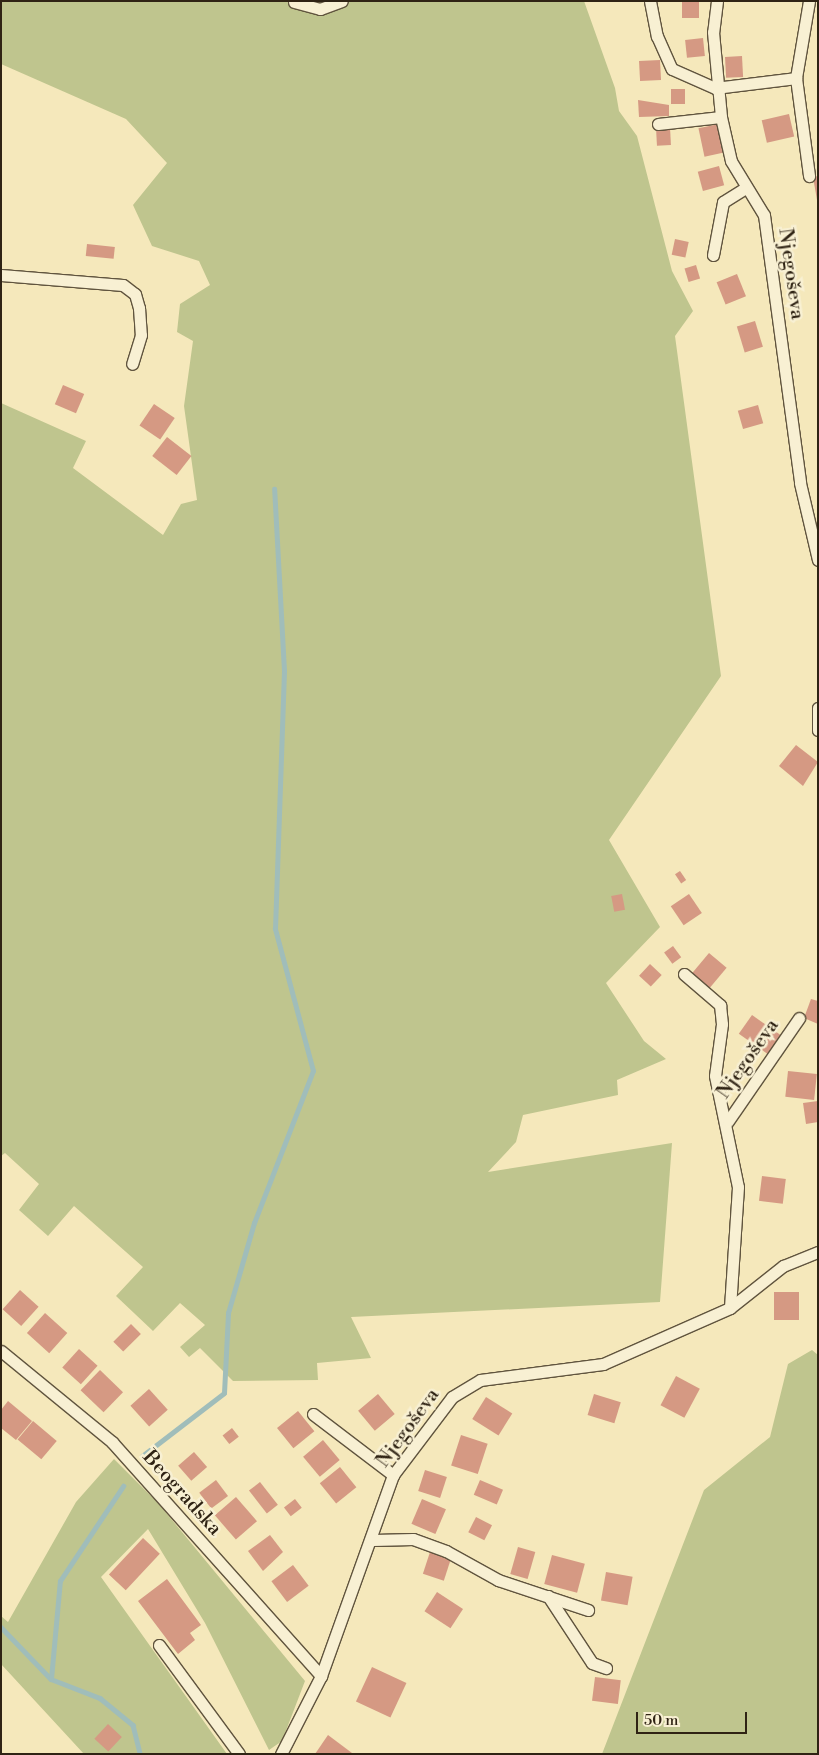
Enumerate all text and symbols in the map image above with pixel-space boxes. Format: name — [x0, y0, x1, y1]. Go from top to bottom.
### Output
street label: Njegoševa — [773, 227, 809, 321]
street label: Njegoševa — [712, 1014, 784, 1104]
street label: Njegoševa — [371, 1384, 445, 1472]
street label: Beogradska — [138, 1445, 226, 1541]
scale bar — [639, 1702, 750, 1734]
text: 50 m — [644, 1711, 678, 1730]

